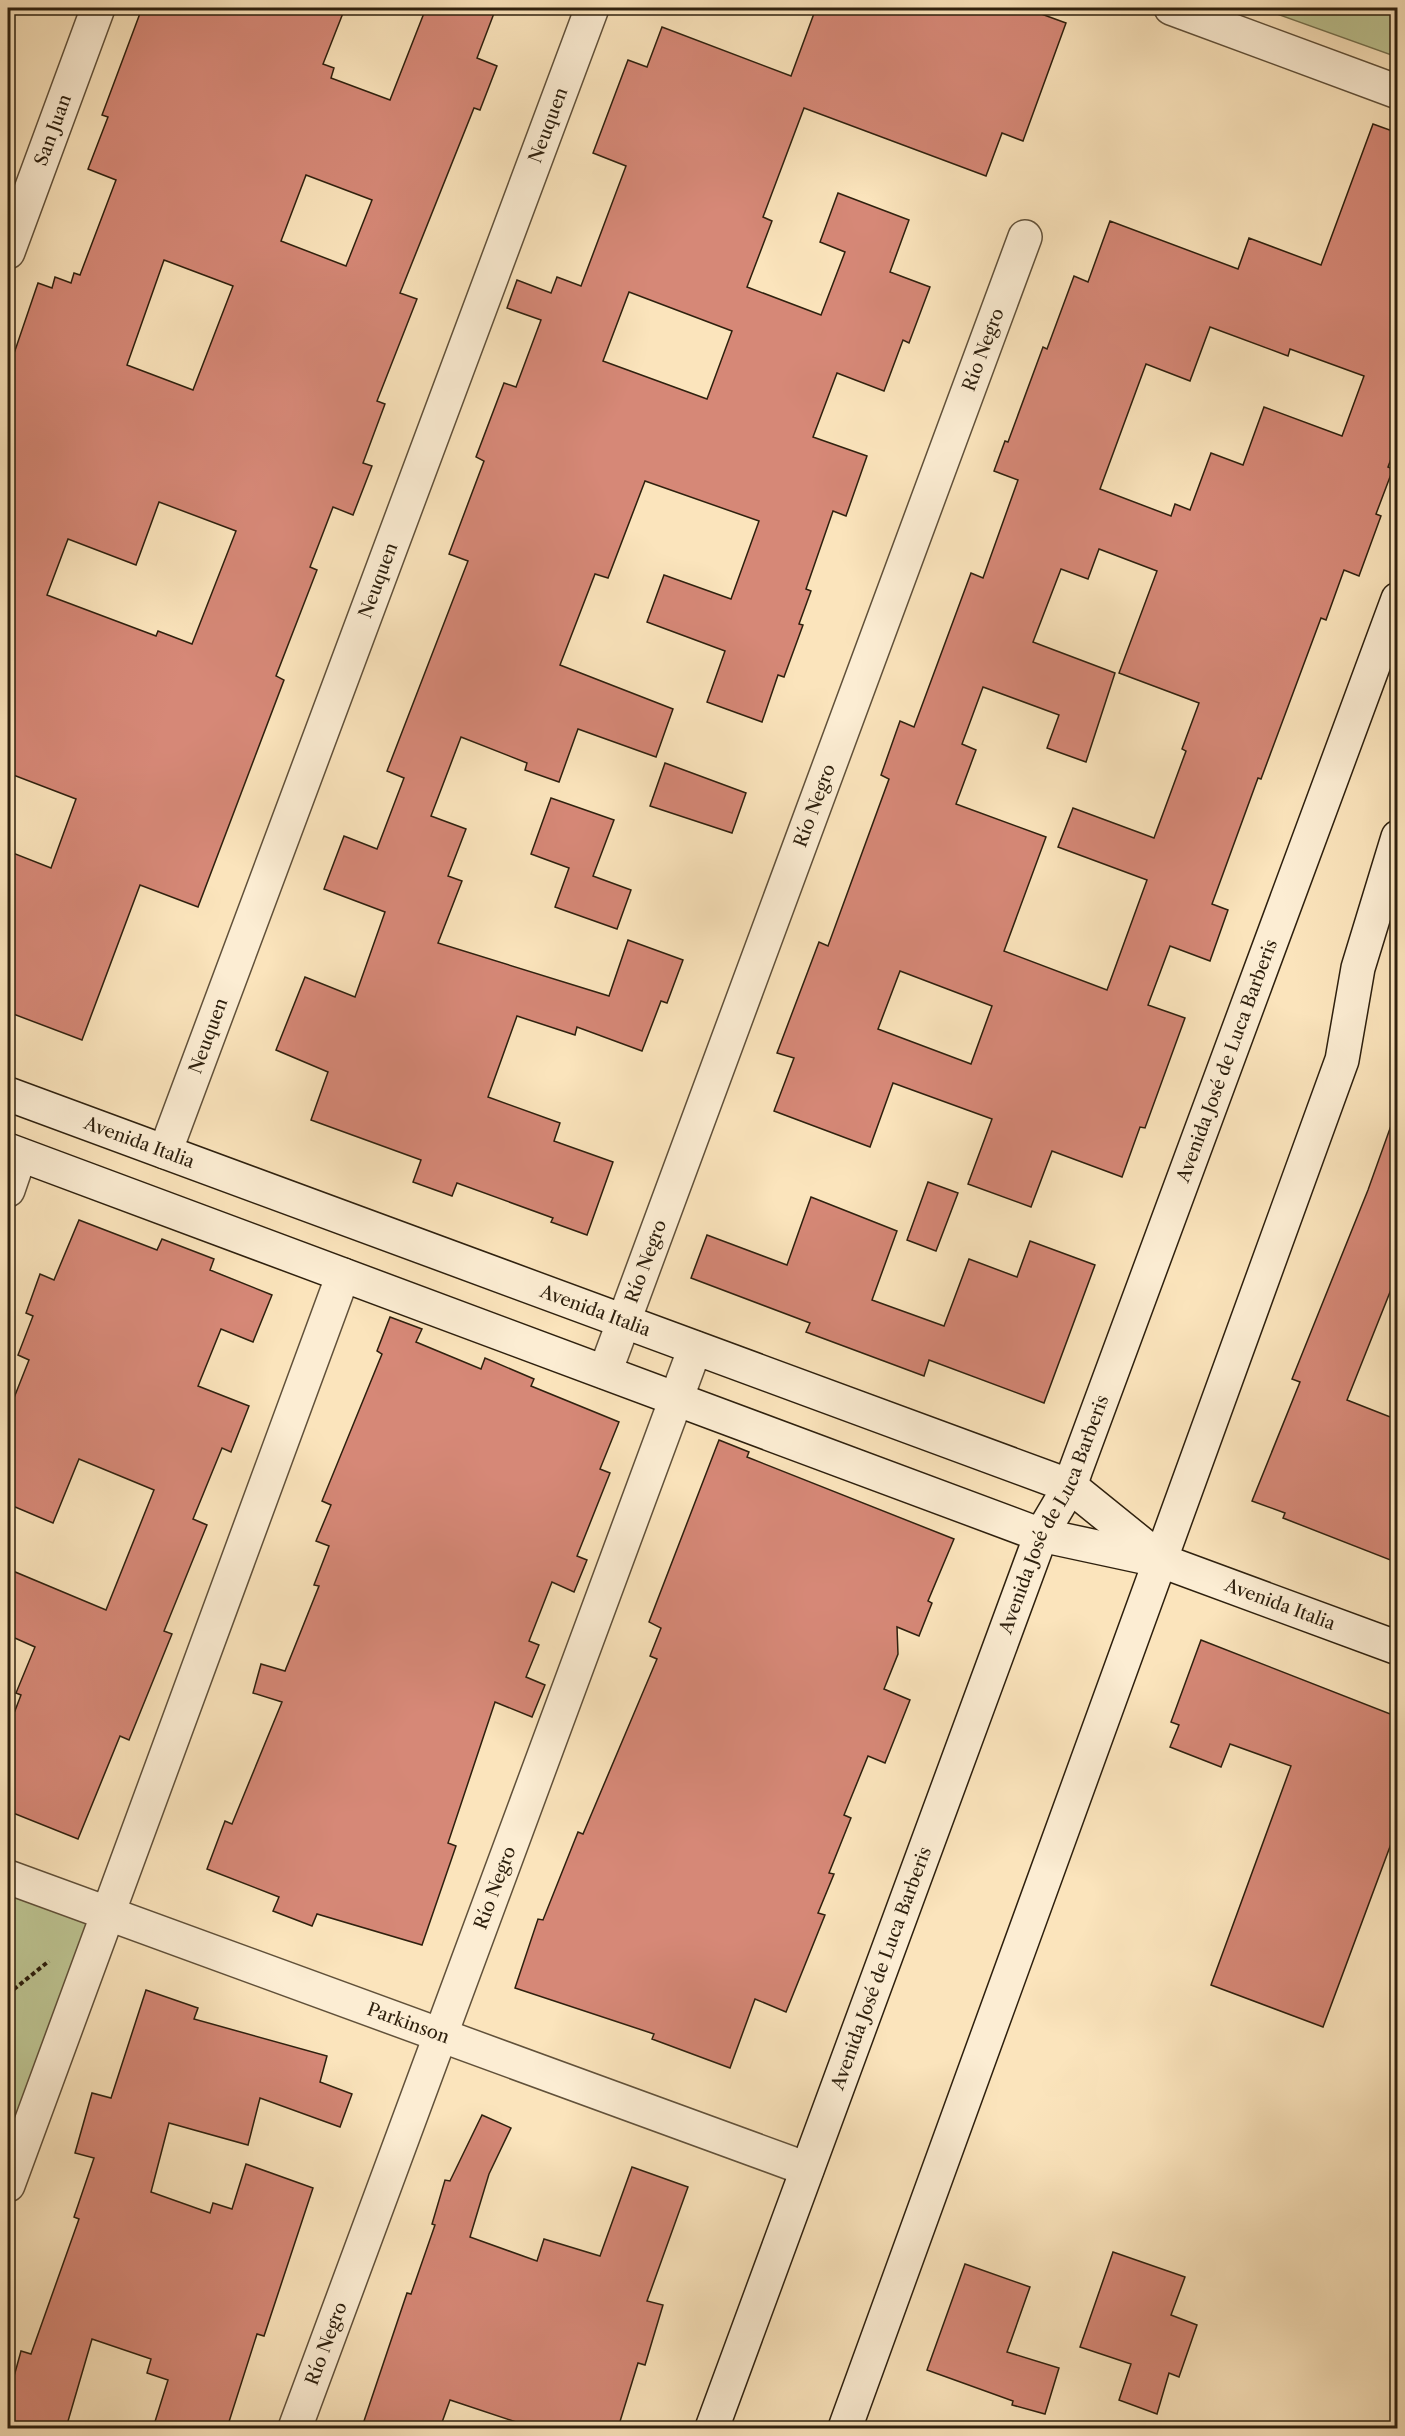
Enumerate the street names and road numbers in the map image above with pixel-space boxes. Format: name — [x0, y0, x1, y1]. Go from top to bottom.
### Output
street label: Neuquen — [524, 84, 572, 166]
street label: San Juan — [30, 91, 76, 169]
street label: Río Negro — [958, 305, 1009, 394]
street label: Neuquen — [354, 540, 402, 621]
street label: Río Negro — [789, 761, 840, 850]
street label: Avenida José de Luca Barberis — [1172, 936, 1282, 1186]
street label: Neuquen — [184, 995, 232, 1077]
street label: Avenida Italia — [80, 1112, 198, 1173]
street label: Río Negro — [621, 1217, 671, 1306]
street label: Avenida Italia — [536, 1280, 654, 1341]
street label: Avenida José de Luca Barberis — [994, 1392, 1113, 1638]
street label: Avenida Italia — [1221, 1574, 1339, 1635]
street label: Río Negro — [470, 1843, 520, 1932]
street label: Avenida José de Luca Barberis — [826, 1844, 936, 2094]
street label: Parkinson — [364, 1998, 452, 2048]
street label: Río Negro — [301, 2299, 352, 2388]

